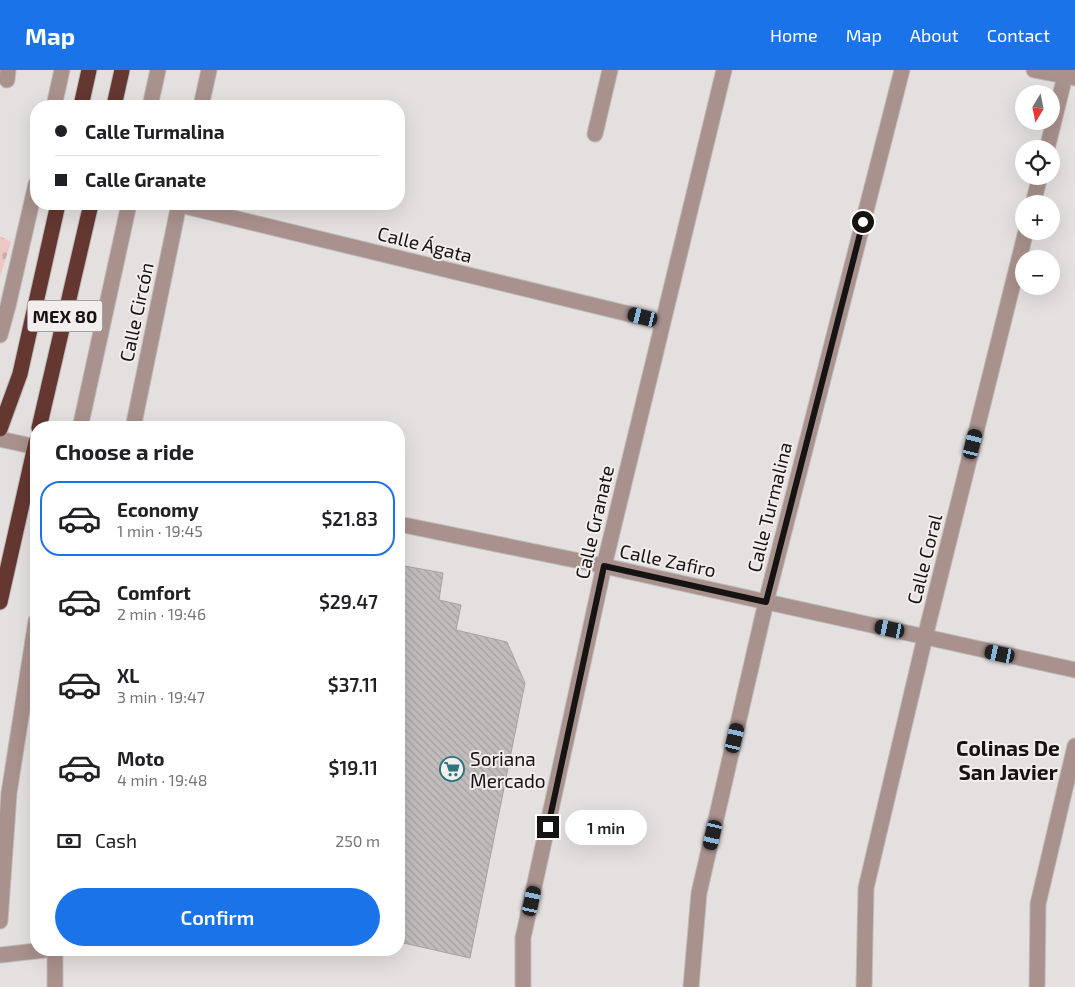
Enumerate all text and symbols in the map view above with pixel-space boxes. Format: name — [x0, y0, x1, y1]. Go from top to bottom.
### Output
text: Map — [25, 21, 75, 50]
text: Home — [770, 24, 818, 46]
text: Map — [846, 24, 882, 46]
text: About — [910, 24, 959, 46]
text: Contact — [987, 24, 1050, 46]
north arrow — [1015, 85, 1060, 130]
map controls — [1015, 85, 1060, 295]
text: Calle Turmalina — [85, 120, 224, 143]
button: locate — [1015, 140, 1060, 185]
text: Calle Granate — [85, 168, 206, 191]
button: + — [1015, 195, 1060, 240]
route start — [852, 211, 874, 233]
street label: Calle Ágata — [375, 221, 475, 267]
button: − — [1015, 250, 1060, 295]
street label: Calle Circón — [114, 260, 158, 364]
road number: MEX 80 — [28, 300, 102, 332]
car — [626, 306, 659, 328]
car — [962, 428, 983, 460]
text: Choose a ride — [55, 438, 194, 464]
street label: Calle Turmalina — [742, 440, 796, 574]
street label: Calle Granate — [570, 463, 618, 581]
icon: car — [57, 496, 102, 541]
text: Economy — [117, 498, 199, 521]
text: $21.83 — [321, 507, 378, 530]
street label: Calle Coral — [902, 511, 946, 607]
text: 1 min · 19:45 — [117, 521, 203, 540]
street label: Calle Zafiro — [618, 539, 718, 581]
icon: car — [57, 579, 102, 624]
text: Comfort — [117, 581, 191, 604]
text: $29.47 — [319, 590, 378, 613]
text: 2 min · 19:46 — [117, 604, 206, 623]
car — [873, 619, 906, 639]
car — [983, 644, 1016, 664]
icon: car — [57, 662, 102, 707]
text: XL — [117, 664, 139, 687]
text: $37.11 — [328, 673, 378, 696]
text: 3 min · 19:47 — [117, 687, 205, 706]
car — [724, 722, 745, 754]
district label: Colinas De San Javier — [956, 735, 1060, 784]
icon: car — [57, 745, 102, 790]
text: Moto — [117, 747, 165, 770]
place label: Soriana Mercado — [470, 747, 546, 792]
text: $19.11 — [329, 756, 378, 779]
supermarket icon: Soriana Mercado — [439, 756, 465, 782]
text: 4 min · 19:48 — [117, 770, 207, 789]
callout: 1 min — [566, 810, 648, 844]
route end — [537, 816, 559, 838]
text: 1 min — [587, 818, 625, 837]
car — [702, 819, 723, 851]
icon: cash — [55, 827, 83, 855]
text: Cash — [95, 829, 137, 852]
text: 250 m — [335, 831, 380, 850]
car — [521, 885, 542, 917]
button: Confirm — [55, 888, 380, 946]

